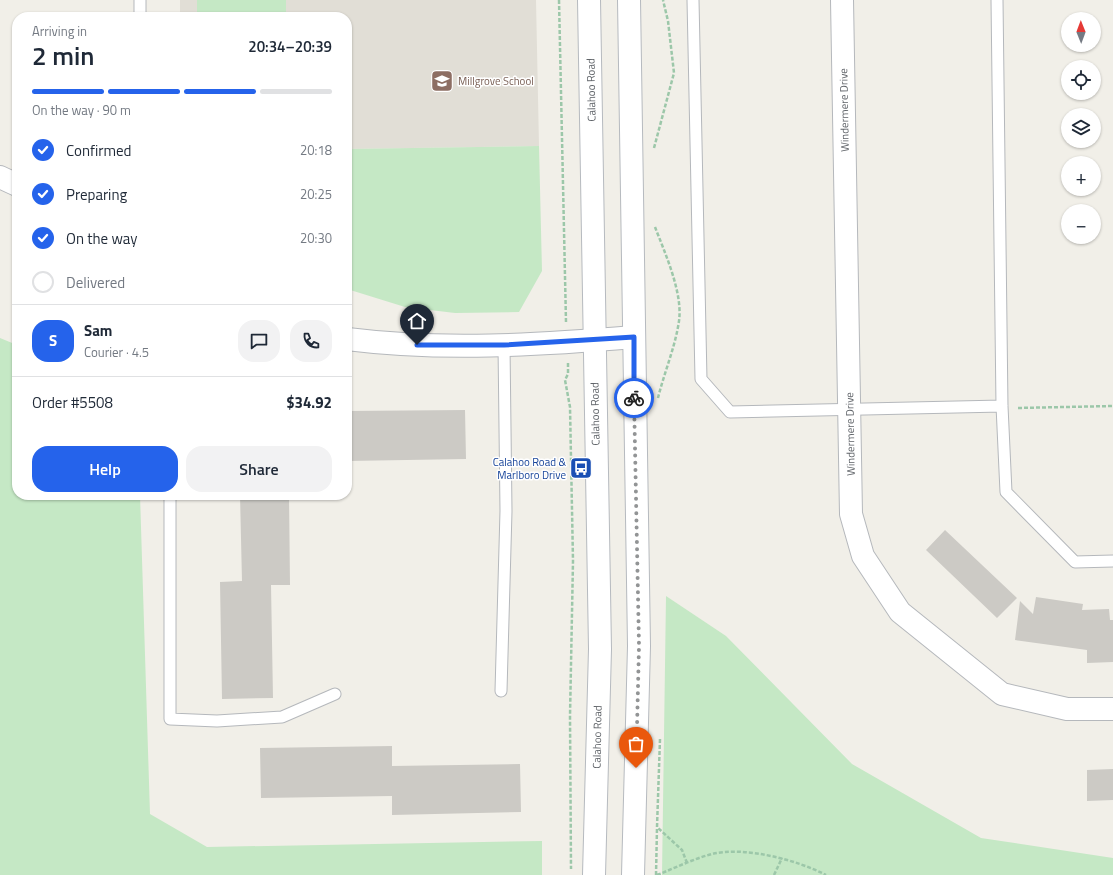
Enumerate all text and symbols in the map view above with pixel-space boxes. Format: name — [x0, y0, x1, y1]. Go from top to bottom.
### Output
north arrow — [1061, 12, 1101, 52]
map controls — [1061, 12, 1101, 244]
text: Arriving in — [32, 21, 87, 41]
text: 20:34–20:39 — [248, 35, 332, 58]
text: 2 min — [32, 36, 95, 75]
street label: Calahoo Road — [582, 58, 600, 122]
button: locate — [1061, 60, 1101, 100]
school or university icon: Millgrove School — [429, 68, 455, 94]
street label: Windermere Drive — [835, 68, 853, 152]
place label: Millgrove School — [458, 73, 534, 89]
text: On the way · 90 m — [32, 100, 131, 120]
button: layers — [1061, 108, 1101, 148]
icon: check — [32, 139, 54, 161]
text: Confirmed — [66, 139, 131, 162]
text: 20:18 — [300, 140, 332, 160]
button: + — [1061, 156, 1101, 196]
icon: check — [32, 183, 54, 205]
text: Preparing — [66, 183, 127, 206]
text: 20:25 — [300, 184, 332, 204]
button: − — [1061, 204, 1101, 244]
icon: check — [32, 227, 54, 249]
text: On the way — [66, 227, 138, 250]
text: 20:30 — [300, 228, 332, 248]
text: Delivered — [66, 271, 125, 294]
pin — [400, 304, 434, 345]
icon: home — [406, 310, 428, 332]
text: Sam — [84, 319, 112, 342]
button: chat — [238, 320, 280, 362]
button: phone — [290, 320, 332, 362]
text: S — [49, 329, 57, 352]
text: Courier · 4.5 — [84, 342, 149, 362]
courier — [614, 378, 654, 418]
street label: Calahoo Road — [586, 382, 604, 446]
icon: bike — [623, 387, 645, 409]
text: Order #5508 — [32, 391, 113, 414]
text: $34.92 — [286, 391, 332, 414]
street label: Windermere Drive — [841, 392, 859, 476]
button: Help — [32, 446, 178, 492]
button: Share — [186, 446, 332, 492]
place label: Calahoo Road & Marlboro Drive — [493, 454, 566, 483]
bus stop icon: Calahoo Road & Marlboro Drive — [568, 455, 594, 481]
street label: Calahoo Road — [588, 705, 606, 769]
pin — [619, 727, 653, 768]
icon: bag — [625, 733, 647, 755]

